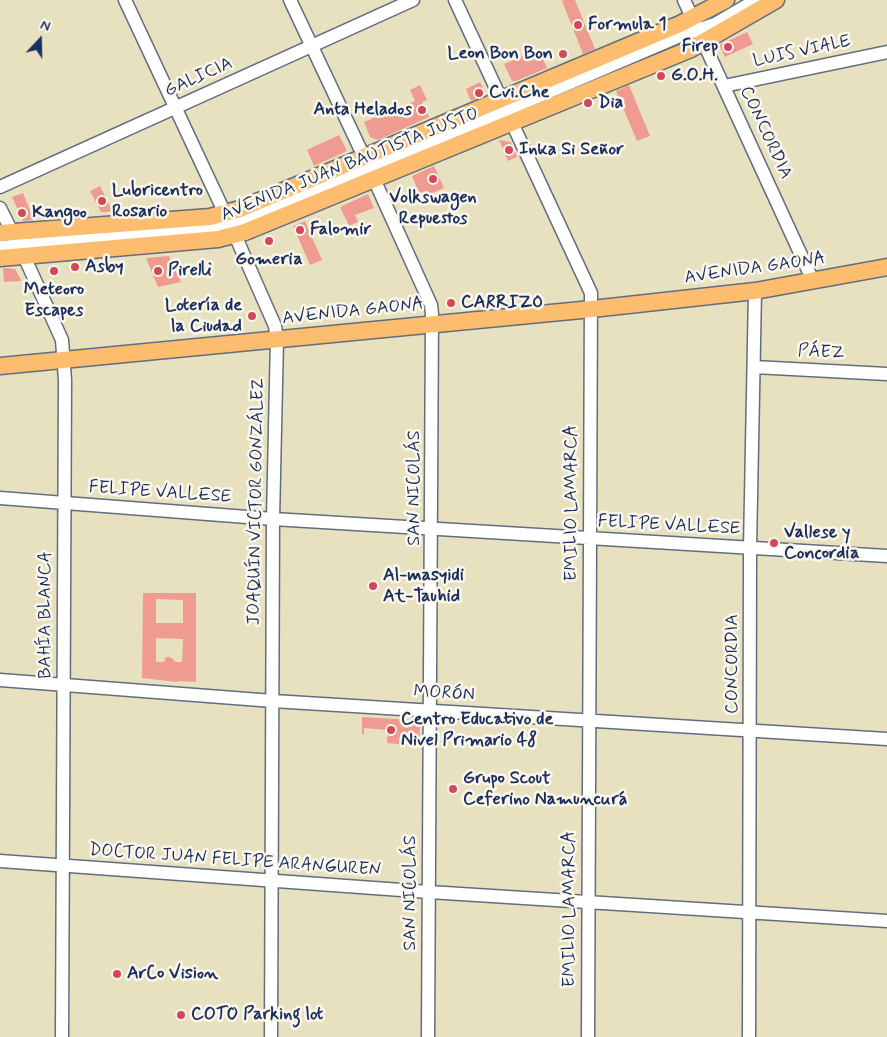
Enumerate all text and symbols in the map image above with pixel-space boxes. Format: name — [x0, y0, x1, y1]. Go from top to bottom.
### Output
place label: Formula 1 — [588, 14, 667, 36]
north arrow — [15, 15, 65, 65]
text: N — [38, 16, 53, 36]
marker: Formula 1 — [572, 19, 584, 31]
street label: LUIS VIALE — [751, 31, 853, 73]
place label: Firep — [682, 36, 718, 58]
marker: Firep — [722, 41, 734, 53]
place label: Leon Bon Bon — [447, 43, 553, 65]
marker: Leon Bon Bon — [557, 48, 569, 60]
street label: GALICIA — [162, 53, 236, 103]
place label: G.O.H. — [671, 65, 718, 87]
marker: G.O.H. — [655, 70, 667, 82]
place label: Cvi.Che — [489, 82, 549, 104]
street label: CONCORDIA — [734, 83, 796, 183]
marker: Cvi.Che — [473, 87, 485, 99]
place label: Dia — [598, 92, 623, 114]
marker: Dia — [582, 97, 594, 109]
place label: Anta Helados — [313, 99, 412, 121]
street label: AVENIDA JUAN BAUTISTA JUSTO — [218, 103, 482, 227]
marker: Anta Helados — [416, 104, 428, 116]
place label: Inka Si Señor — [519, 139, 624, 161]
marker: Inka Si Señor — [503, 144, 515, 156]
marker: Volkswagen Repuestos — [427, 173, 439, 185]
place label: Lubricentro Rosario — [112, 180, 203, 222]
place label: Volkswagen Repuestos — [389, 187, 477, 230]
marker: Lubricentro Rosario — [96, 195, 108, 207]
place label: Kangoo — [32, 202, 87, 224]
marker: Kangoo — [16, 207, 28, 219]
place label: Falomir — [310, 219, 371, 241]
marker: Falomir — [294, 224, 306, 236]
marker: Gomeria — [263, 235, 275, 247]
street label: AVENIDA GAONA — [683, 248, 827, 290]
place label: Gomeria — [235, 249, 303, 271]
place label: Asby — [85, 256, 124, 278]
place label: Pirelli — [168, 260, 212, 282]
marker: Asby — [69, 261, 81, 273]
marker: Meteoro Escapes — [48, 265, 60, 277]
marker: Pirelli — [152, 265, 164, 277]
place label: Meteoro Escapes — [24, 279, 84, 322]
place label: CARRIZO — [461, 292, 543, 314]
street label: AVENIDA GAONA — [281, 294, 425, 330]
place label: Lotería de la Ciudad — [165, 295, 242, 338]
marker: CARRIZO — [445, 297, 457, 309]
marker: Lotería de la Ciudad — [246, 310, 258, 322]
street label: PÁEZ — [797, 341, 845, 365]
street label: JOAQUÍN VICTOR GONZÁLEZ — [244, 378, 270, 626]
street label: EMILIO LAMARCA — [561, 425, 583, 581]
street label: SAN NICOLÁS — [404, 430, 426, 546]
street label: FELIPE VALLESE — [88, 477, 232, 509]
street label: FELIPE VALLESE — [597, 511, 741, 541]
place label: Vallese y Concordia — [784, 522, 859, 564]
marker: Vallese y Concordia — [768, 537, 780, 549]
street label: BAHÍA BLANCA — [35, 551, 57, 679]
place label: Al-masyidi At-Tauhid — [383, 565, 464, 608]
marker: Al-masyidi At-Tauhid — [367, 580, 379, 592]
street label: CONCORDIA — [722, 614, 744, 714]
street label: MORÓN — [413, 682, 475, 706]
place label: Centro Educativo de Nivel Primario 48 — [401, 709, 553, 752]
marker: Centro Educativo de Nivel Primario 48 — [385, 724, 397, 736]
place label: Grupo Scout Ceferino Namuncurá — [463, 768, 627, 811]
marker: Grupo Scout Ceferino Namuncurá — [447, 783, 459, 795]
street label: EMILIO LAMARCA — [559, 831, 581, 987]
street label: SAN NICOLÁS — [400, 835, 422, 951]
street label: DOCTOR JUAN FELIPE ARANGUREN — [88, 840, 382, 882]
place label: ArCo Vision — [127, 963, 218, 985]
marker: ArCo Vision — [111, 968, 123, 980]
place label: COTO Parking lot — [191, 1004, 323, 1026]
marker: COTO Parking lot — [175, 1009, 187, 1021]

